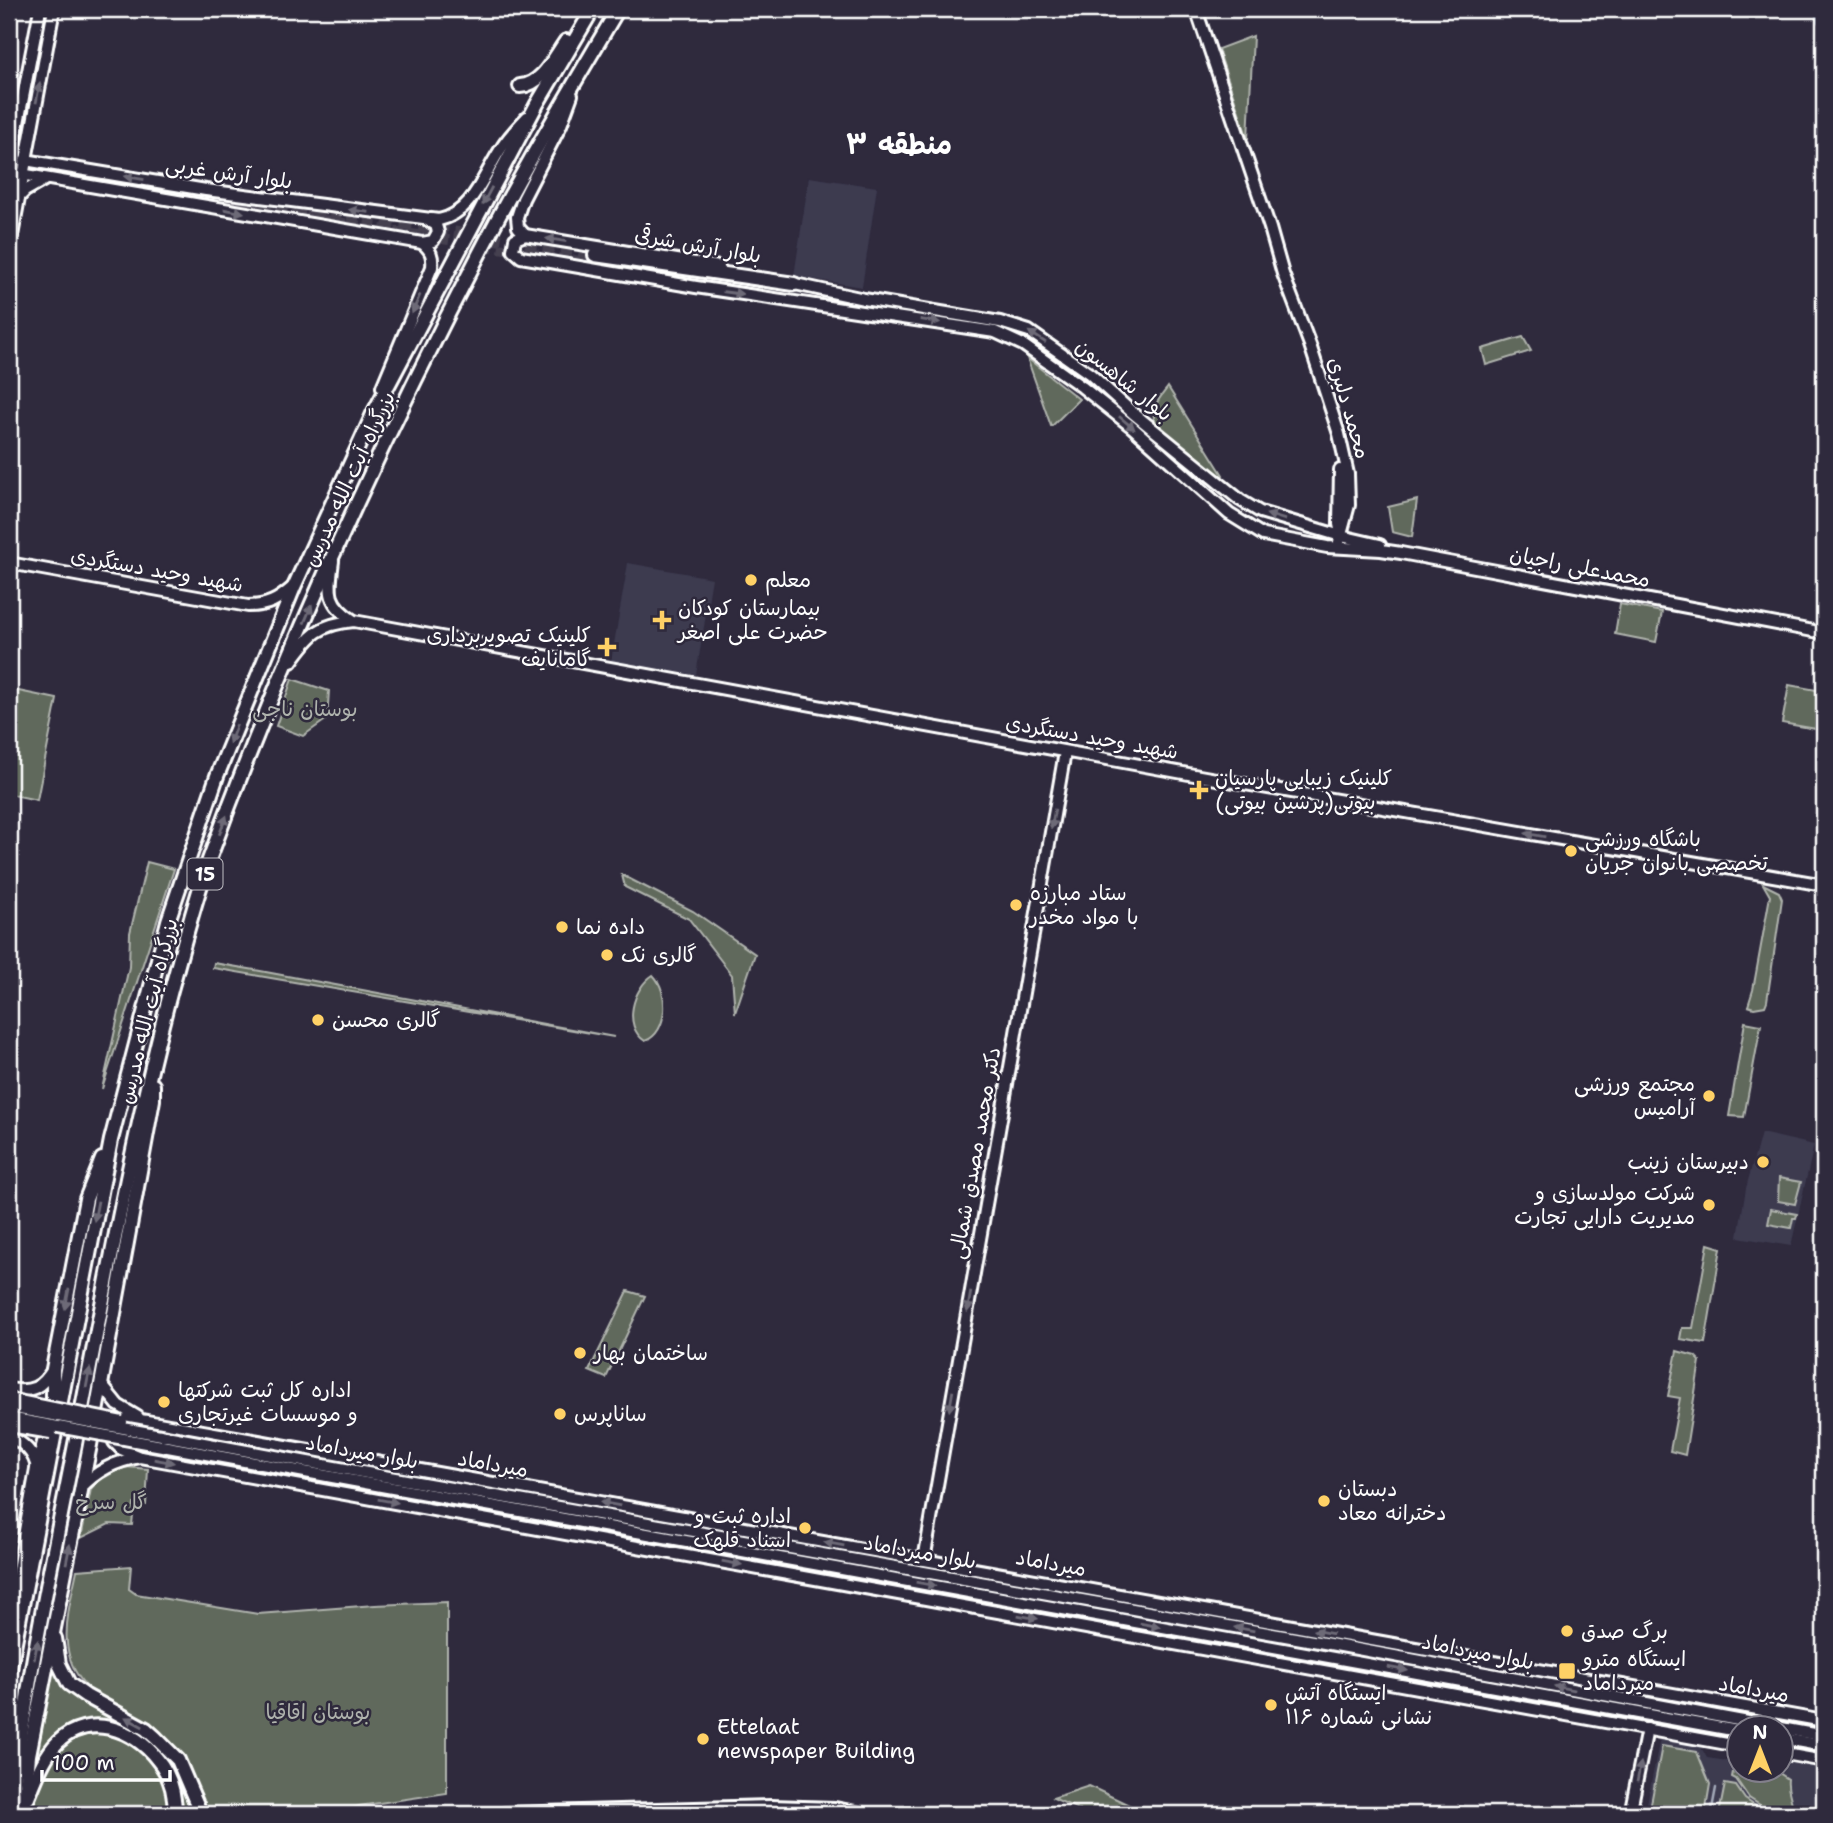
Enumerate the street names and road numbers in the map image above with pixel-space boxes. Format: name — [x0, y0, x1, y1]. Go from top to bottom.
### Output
street label: بلوار آرش غربی — [164, 150, 294, 196]
street label: بلوار آرش شرقی — [633, 220, 763, 270]
street label: بلوار شاهسون — [1070, 332, 1178, 428]
street label: محمد دلیری — [1321, 354, 1377, 462]
street label: بزرگراه آیت الله مدرس — [296, 387, 402, 571]
street label: محمدعلی راجیان — [1507, 540, 1653, 594]
street label: شهید وحید دستگردی — [69, 541, 245, 599]
street label: شهید وحید دستگردی — [1004, 708, 1180, 766]
road number: 15 — [188, 859, 222, 890]
street label: بزرگراه آیت الله مدرس — [111, 915, 185, 1107]
street label: دکتر محمد مصدق شمالی — [943, 1045, 1007, 1261]
street label: بلوار میرداماد — [304, 1428, 420, 1476]
street label: میرداماد — [456, 1444, 530, 1484]
street label: بلوار میرداماد — [862, 1528, 978, 1576]
street label: میرداماد — [1014, 1543, 1088, 1583]
street label: بلوار میرداماد — [1419, 1627, 1537, 1677]
street label: میرداماد — [1717, 1669, 1791, 1709]

